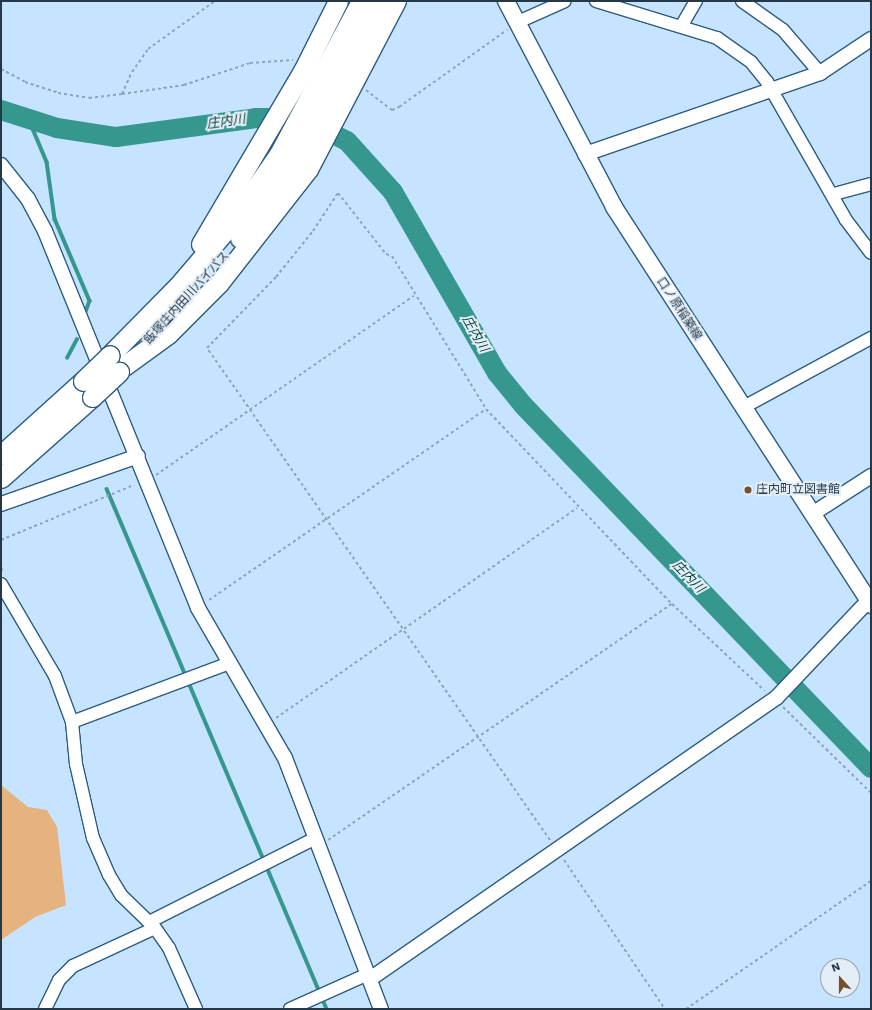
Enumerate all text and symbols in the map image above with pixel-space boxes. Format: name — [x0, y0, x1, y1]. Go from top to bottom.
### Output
water label: 庄内川 — [206, 112, 246, 132]
street label: 飯塚庄内田川バイパス — [142, 249, 232, 347]
street label: 口ノ原稲築線 — [653, 275, 705, 343]
water label: 庄内川 — [458, 313, 492, 355]
place label: 庄内町立図書館 — [756, 483, 840, 497]
marker: 庄内町立図書館 — [743, 485, 753, 495]
water label: 庄内川 — [669, 558, 707, 596]
north arrow — [820, 958, 860, 998]
text: N — [830, 960, 842, 975]

